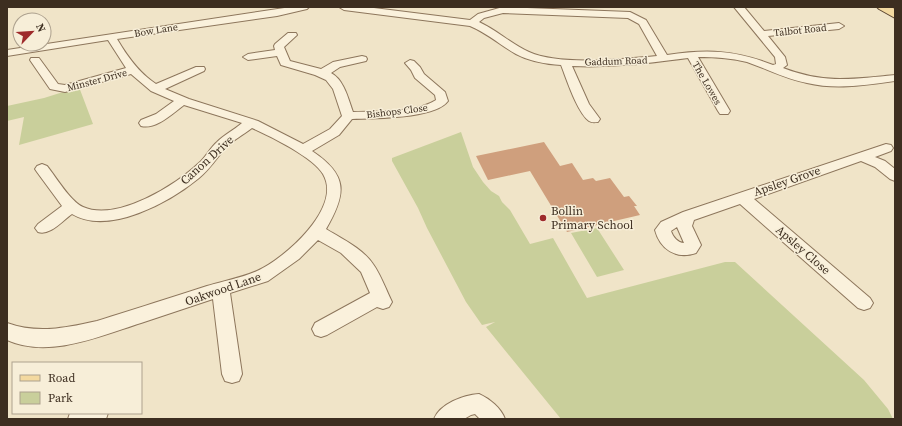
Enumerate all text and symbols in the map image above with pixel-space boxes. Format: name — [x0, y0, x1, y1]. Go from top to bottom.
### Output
north arrow — [12, 12, 52, 52]
street label: Bow Lane — [133, 20, 179, 40]
text: N — [32, 21, 49, 35]
street label: Talbot Road — [773, 21, 827, 39]
street label: Gaddum Road — [584, 53, 648, 69]
street label: The Lowes — [689, 59, 725, 107]
street label: Minster Drive — [66, 66, 128, 94]
street label: Bishops Close — [366, 101, 428, 121]
street label: Canon Drive — [177, 132, 237, 188]
street label: Apsley Grove — [751, 162, 823, 200]
place label: Bollin Primary School — [551, 203, 634, 233]
marker: Bollin Primary School — [538, 213, 548, 223]
street label: Apsley Close — [772, 222, 834, 278]
street label: Oakwood Lane — [183, 269, 263, 309]
legend — [12, 362, 142, 414]
text: Road — [48, 370, 75, 386]
text: Park — [48, 390, 73, 406]

